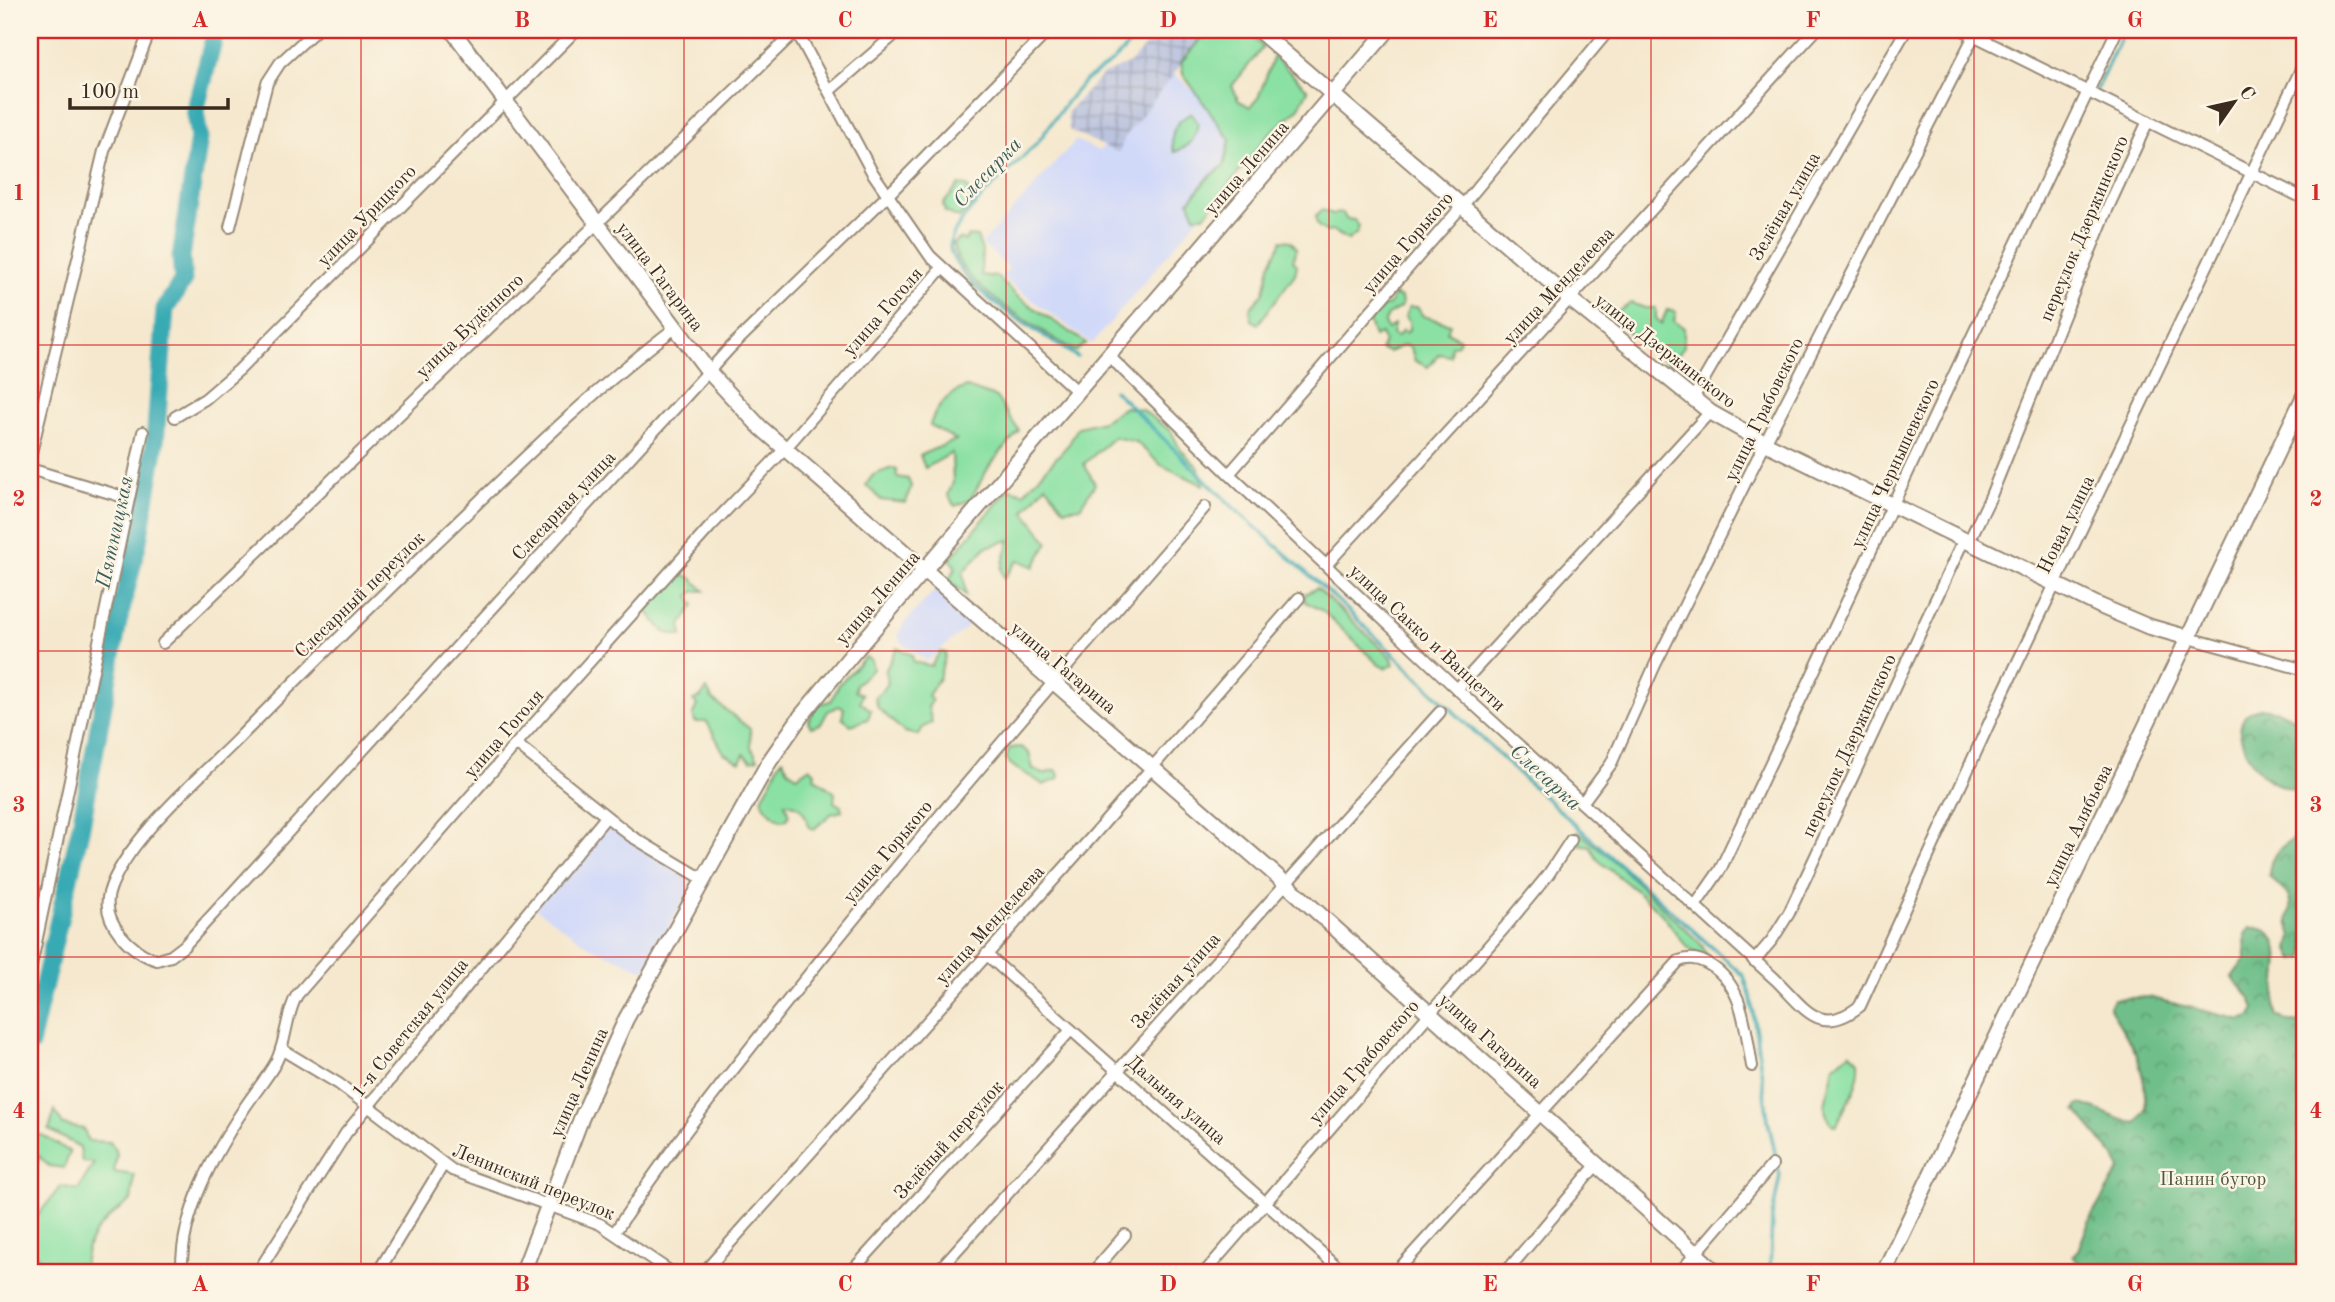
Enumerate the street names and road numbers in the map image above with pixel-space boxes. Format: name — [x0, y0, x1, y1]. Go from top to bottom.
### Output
street label: улица Ленина — [1202, 117, 1294, 219]
street label: переулок Дзержинского — [2038, 133, 2133, 325]
street label: Зелёная улица — [1747, 149, 1825, 265]
street label: улица Урицкого — [315, 162, 421, 271]
street label: улица Горького — [1360, 189, 1458, 298]
street label: улица Гагарина — [612, 219, 707, 336]
street label: улица Менделеева — [1501, 224, 1619, 349]
street label: улица Гоголя — [840, 265, 927, 361]
street label: улица Будённого — [413, 271, 528, 383]
street label: улица Дзержинского — [1590, 291, 1738, 413]
street label: улица Грабовского — [1722, 335, 1808, 485]
street label: улица Чернышевского — [1849, 376, 1944, 552]
street label: Слесарная улица — [509, 448, 621, 565]
street label: Новая улица — [2035, 472, 2099, 577]
street label: Слесарный переулок — [292, 529, 430, 662]
street label: улица Ленина — [833, 547, 925, 649]
street label: улица Сакко и Ванцетти — [1345, 562, 1508, 716]
street label: улица Гагарина — [1006, 619, 1119, 719]
street label: переулок Дзержинского — [1799, 652, 1901, 841]
street label: улица Гоголя — [461, 687, 548, 783]
street label: улица Алябьева — [2041, 761, 2117, 890]
street label: улица Горького — [841, 798, 937, 908]
street label: улица Менделеева — [933, 862, 1049, 989]
street label: Зелёная улица — [1129, 929, 1225, 1034]
street label: 1-я Советская улица — [349, 955, 473, 1102]
street label: улица Гагарина — [1434, 991, 1545, 1093]
street label: улица Грабовского — [1306, 997, 1424, 1128]
street label: улица Ленина — [548, 1025, 613, 1141]
street label: Дальняя улица — [1122, 1053, 1229, 1149]
street label: Зелёный переулок — [892, 1077, 1008, 1204]
street label: Ленинский переулок — [449, 1142, 617, 1225]

